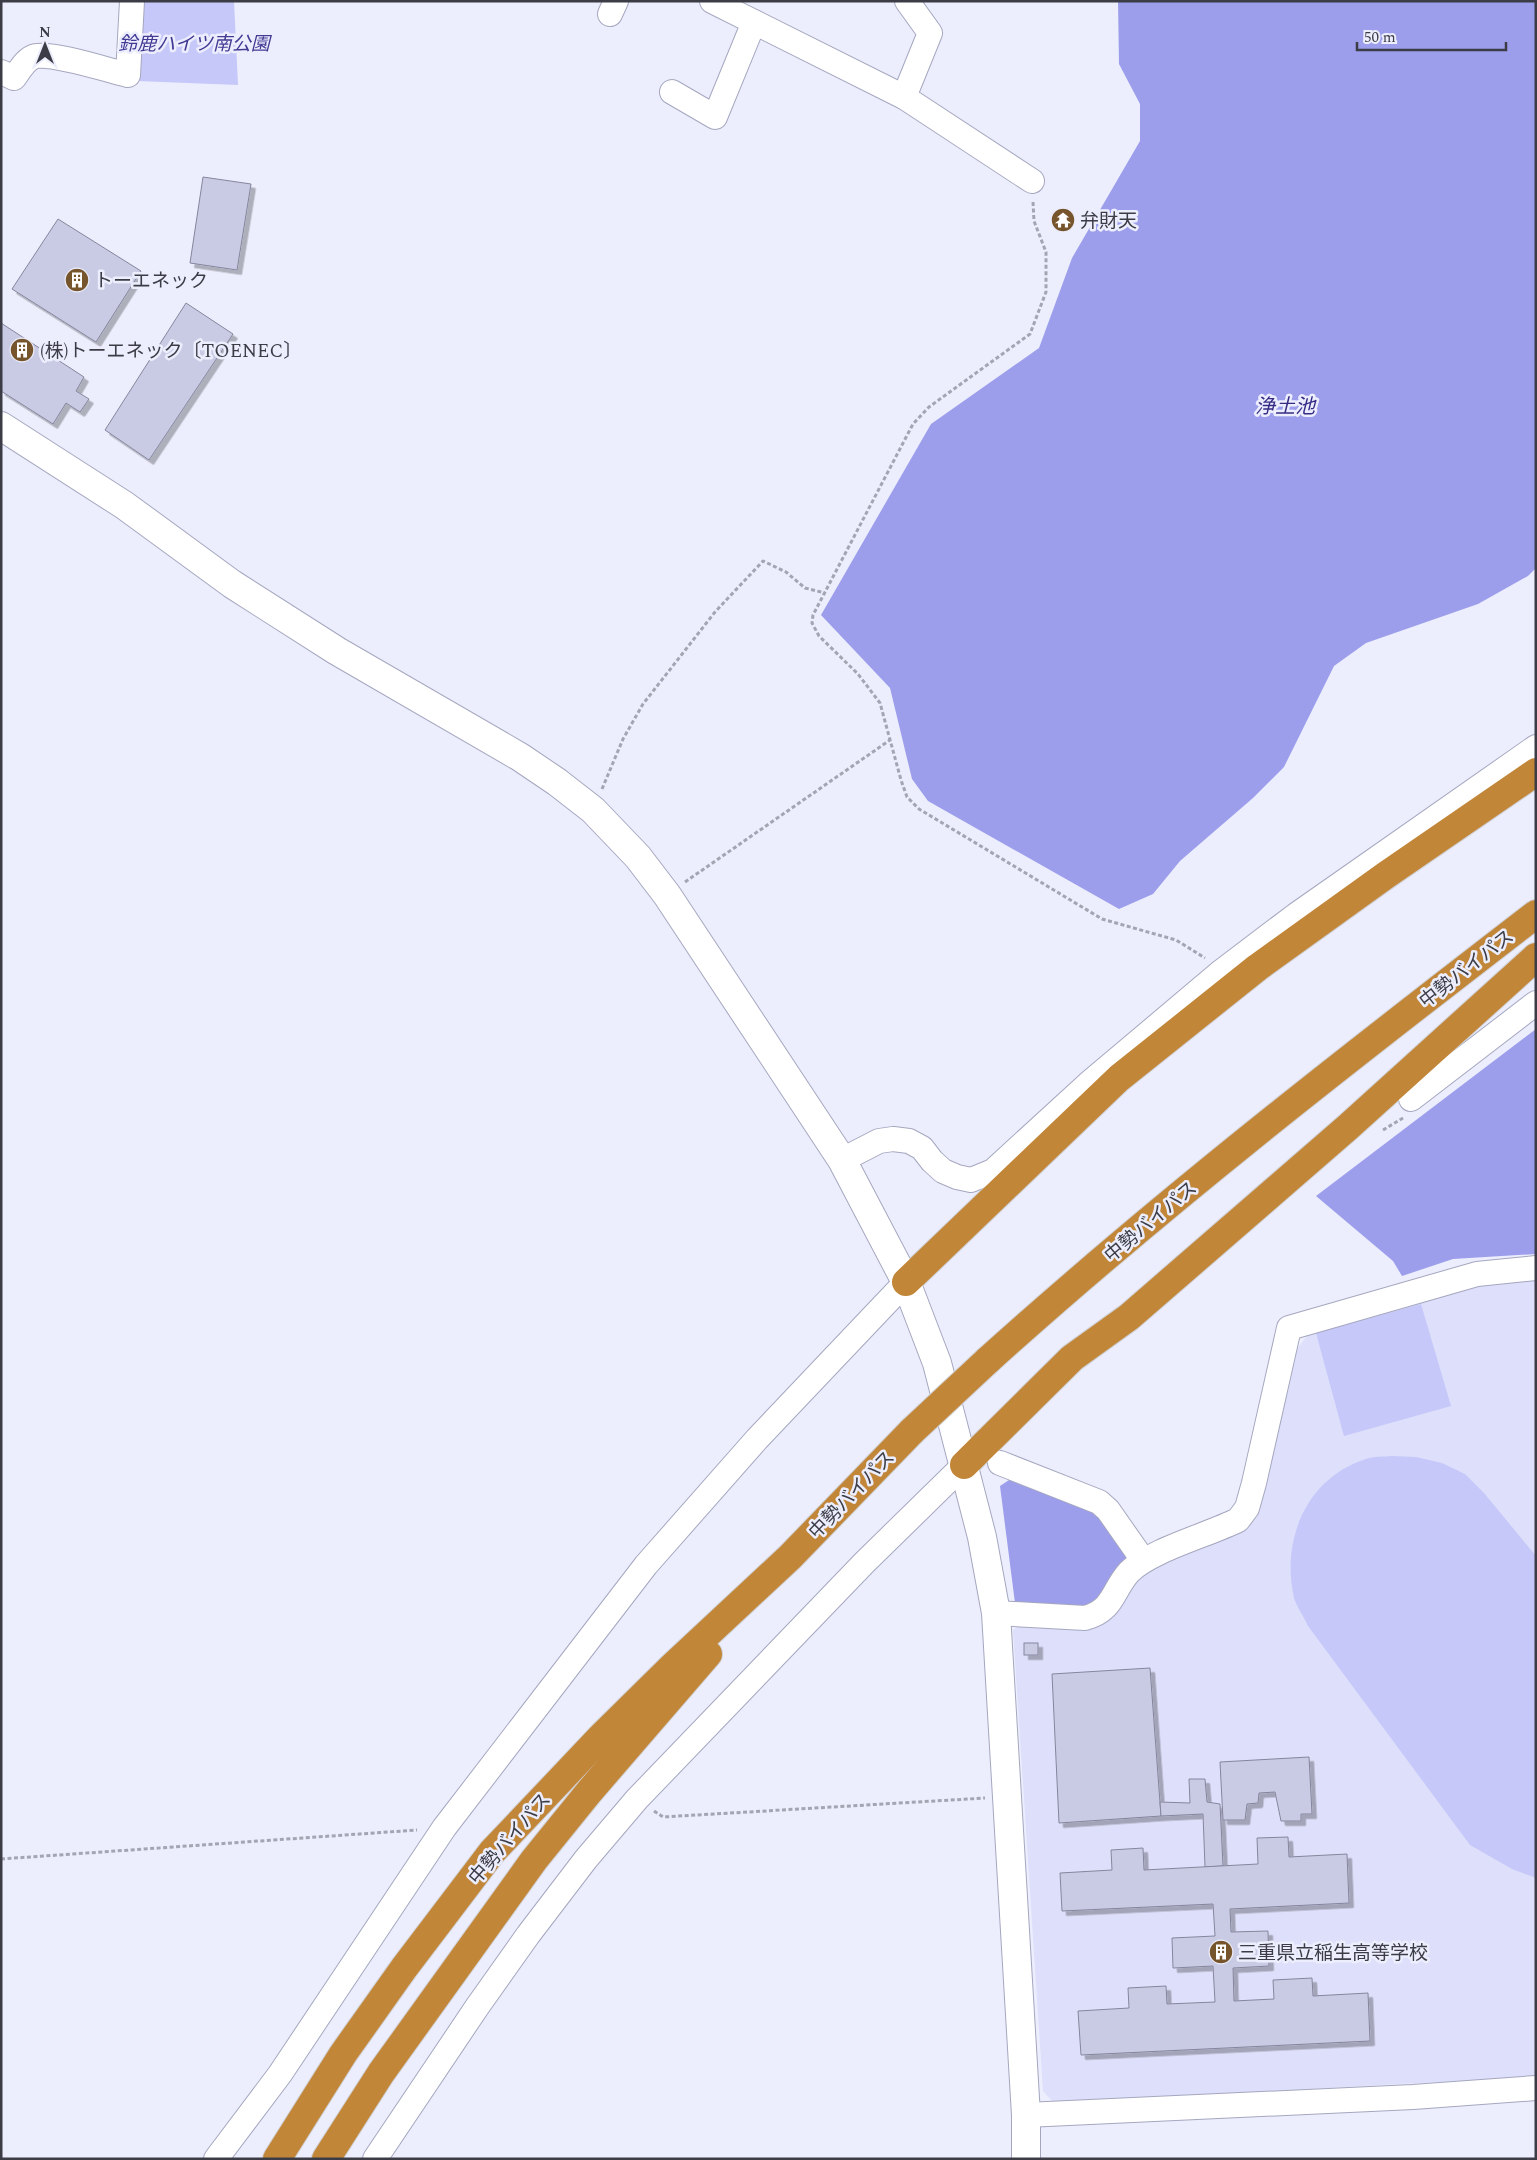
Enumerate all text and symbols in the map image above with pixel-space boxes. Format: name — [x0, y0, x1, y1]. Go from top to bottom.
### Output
north arrow — [20, 20, 70, 70]
scale bar — [1357, 20, 1506, 52]
text: N — [39, 22, 51, 43]
text: 50 m — [1364, 26, 1396, 49]
park label: 鈴鹿ハイツ南公園 — [118, 30, 273, 59]
temple icon: 弁財天 — [1050, 207, 1076, 233]
place label: 弁財天 — [1080, 207, 1137, 236]
building icon: トーエネック — [64, 267, 90, 293]
place label: トーエネック — [94, 267, 208, 296]
building icon: (株)トーエネック〔TOENEC〕 — [9, 337, 35, 363]
place label: (株)トーエネック〔TOENEC〕 — [40, 337, 302, 366]
water label: 浄土池 — [1255, 392, 1317, 422]
street label: 中勢バイパス — [1413, 923, 1521, 1016]
street label: 中勢バイパス — [1098, 1175, 1204, 1270]
street label: 中勢バイパス — [802, 1444, 902, 1546]
street label: 中勢バイパス — [462, 1787, 558, 1891]
building icon: 三重県立稲生高等学校 — [1208, 1939, 1234, 1965]
place label: 三重県立稲生高等学校 — [1238, 1939, 1428, 1968]

